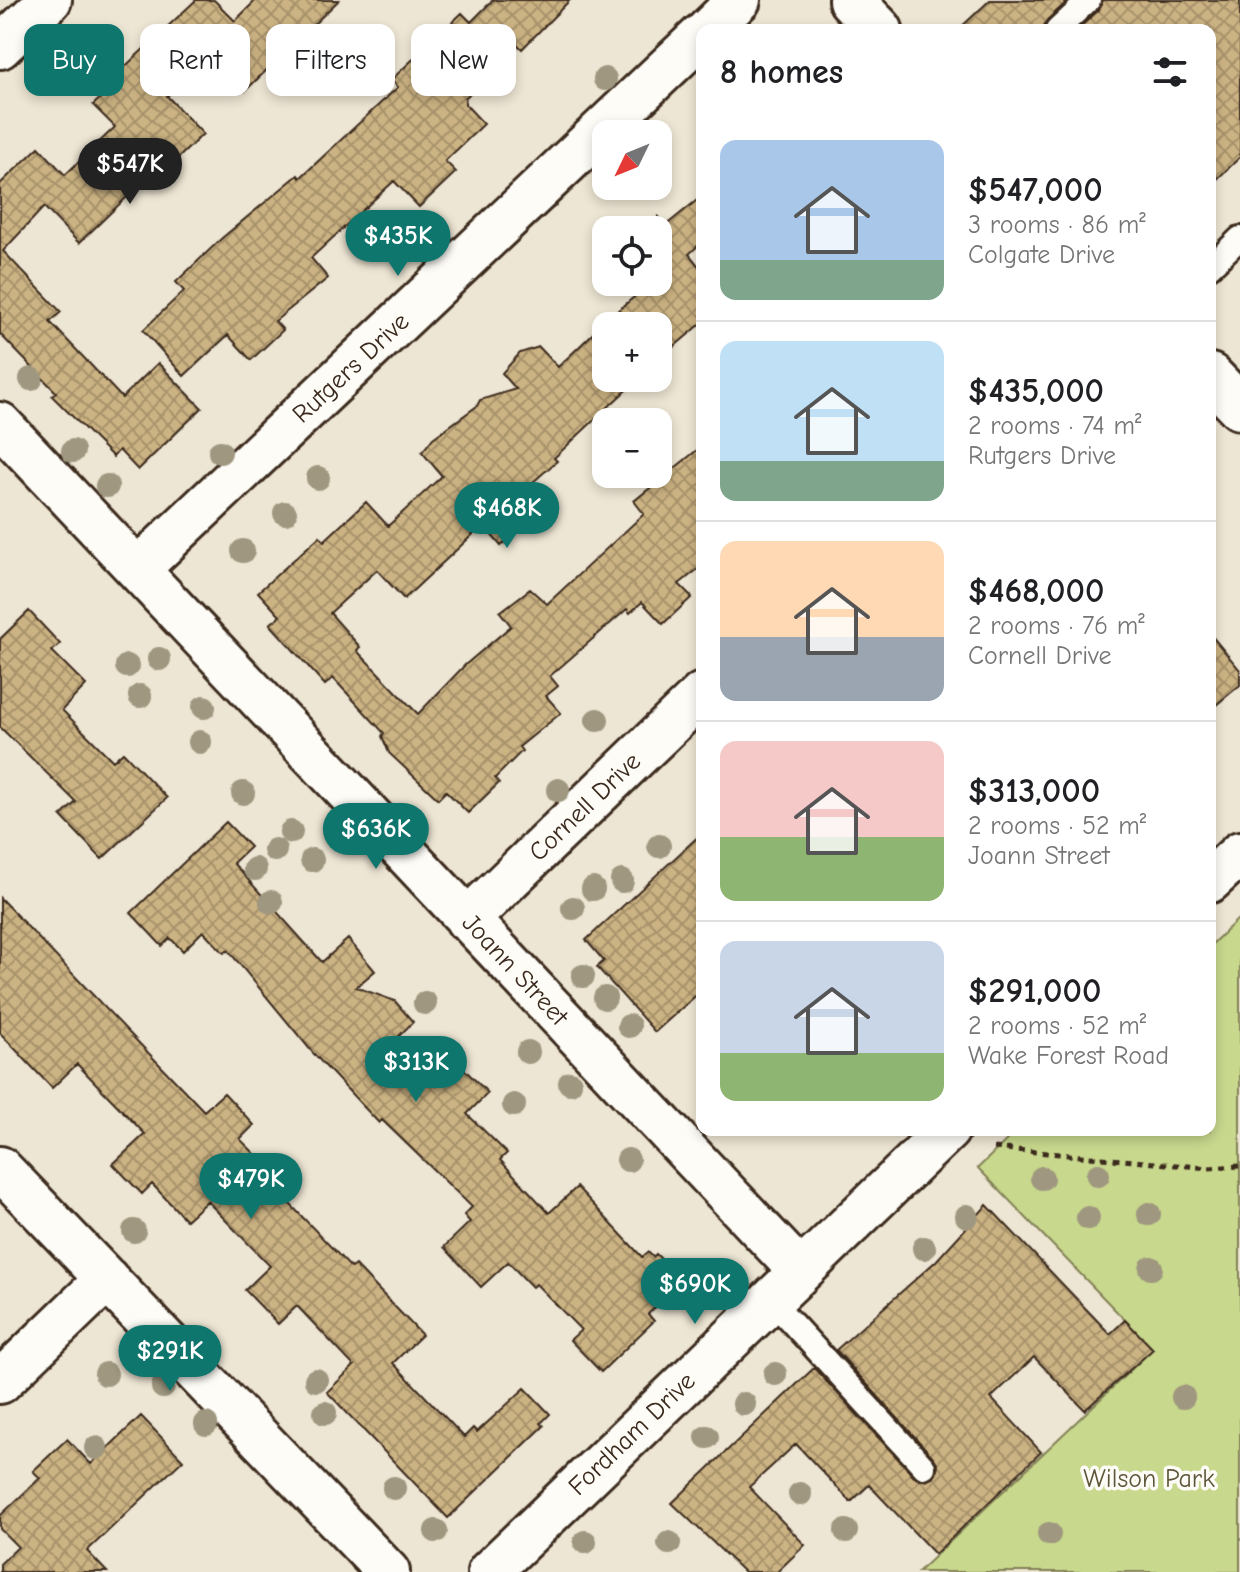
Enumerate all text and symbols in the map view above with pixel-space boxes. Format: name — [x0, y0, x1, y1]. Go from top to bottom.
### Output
chip: Buy — [24, 24, 124, 96]
chip: Rent — [140, 24, 250, 96]
chip: Filters — [266, 24, 395, 96]
chip: New — [411, 24, 516, 96]
icon: filters — [1148, 50, 1192, 94]
text: 8 homes — [720, 52, 843, 92]
north arrow — [592, 120, 672, 200]
map controls — [592, 120, 672, 488]
pin: $547K — [74, 138, 186, 206]
text: $547K — [96, 149, 164, 179]
text: $547,000 — [968, 170, 1103, 210]
icon: home — [784, 172, 880, 268]
pin: $435K — [342, 210, 454, 278]
text: 3 rooms · 86 m² — [968, 210, 1146, 240]
button: locate — [592, 216, 672, 296]
text: $435K — [363, 221, 433, 251]
text: Colgate Drive — [968, 240, 1115, 270]
street label: Rutgers Drive — [287, 307, 415, 429]
button: + — [592, 312, 672, 392]
text: $435,000 — [968, 371, 1104, 411]
icon: home — [784, 373, 880, 469]
button: − — [592, 408, 672, 488]
text: 2 rooms · 74 m² — [968, 411, 1141, 441]
text: Rutgers Drive — [968, 441, 1116, 471]
pin: $468K — [451, 482, 563, 550]
text: $468K — [472, 493, 542, 523]
text: $468,000 — [968, 571, 1104, 611]
icon: home — [784, 573, 880, 669]
text: 2 rooms · 76 m² — [968, 611, 1145, 641]
text: Cornell Drive — [968, 641, 1111, 671]
street label: Cornell Drive — [523, 746, 647, 868]
text: $313,000 — [968, 771, 1100, 811]
icon: home — [784, 773, 880, 869]
pin: $636K — [320, 803, 432, 871]
text: 2 rooms · 52 m² — [968, 811, 1146, 841]
text: $636K — [341, 814, 411, 844]
text: Joann Street — [968, 841, 1110, 871]
street label: Joann Street — [456, 908, 575, 1033]
text: $291,000 — [968, 971, 1101, 1011]
icon: home — [784, 973, 880, 1069]
text: 2 rooms · 52 m² — [968, 1011, 1146, 1041]
pin: $313K — [360, 1036, 472, 1104]
text: Wake Forest Road — [968, 1041, 1169, 1071]
text: $313K — [383, 1047, 449, 1077]
pin: $479K — [195, 1153, 307, 1221]
text: $479K — [217, 1164, 285, 1194]
pin: $690K — [639, 1258, 751, 1326]
text: $690K — [659, 1269, 731, 1299]
pin: $291K — [114, 1325, 226, 1393]
text: $291K — [136, 1336, 204, 1366]
street label: Fordham Drive — [563, 1366, 701, 1502]
park label: Wilson Park — [1083, 1464, 1215, 1494]

